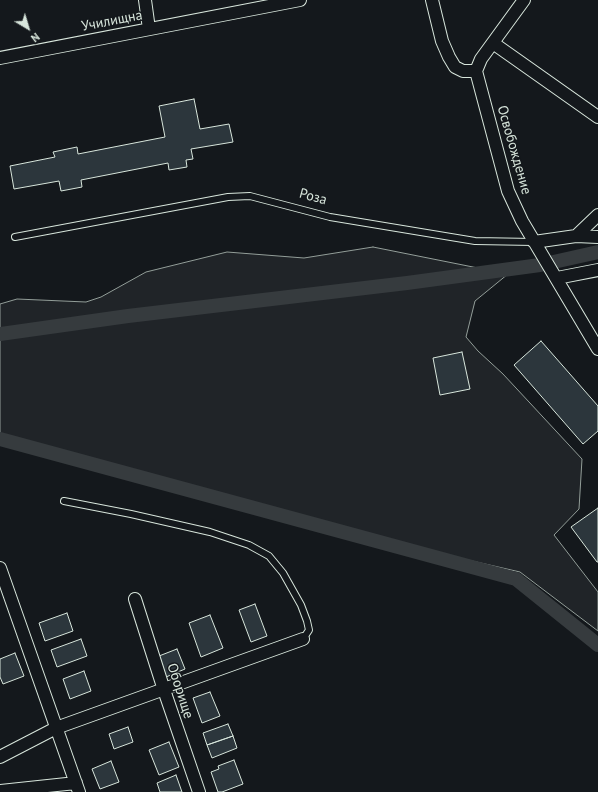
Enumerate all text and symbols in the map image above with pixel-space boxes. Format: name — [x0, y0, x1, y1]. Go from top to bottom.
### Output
street label: Училищна — [80, 7, 144, 35]
north arrow — [8, 8, 48, 48]
text: N — [28, 30, 43, 45]
street label: Освобождение — [493, 103, 535, 197]
street label: Роза — [297, 185, 329, 209]
street label: Оборище — [163, 661, 197, 721]

